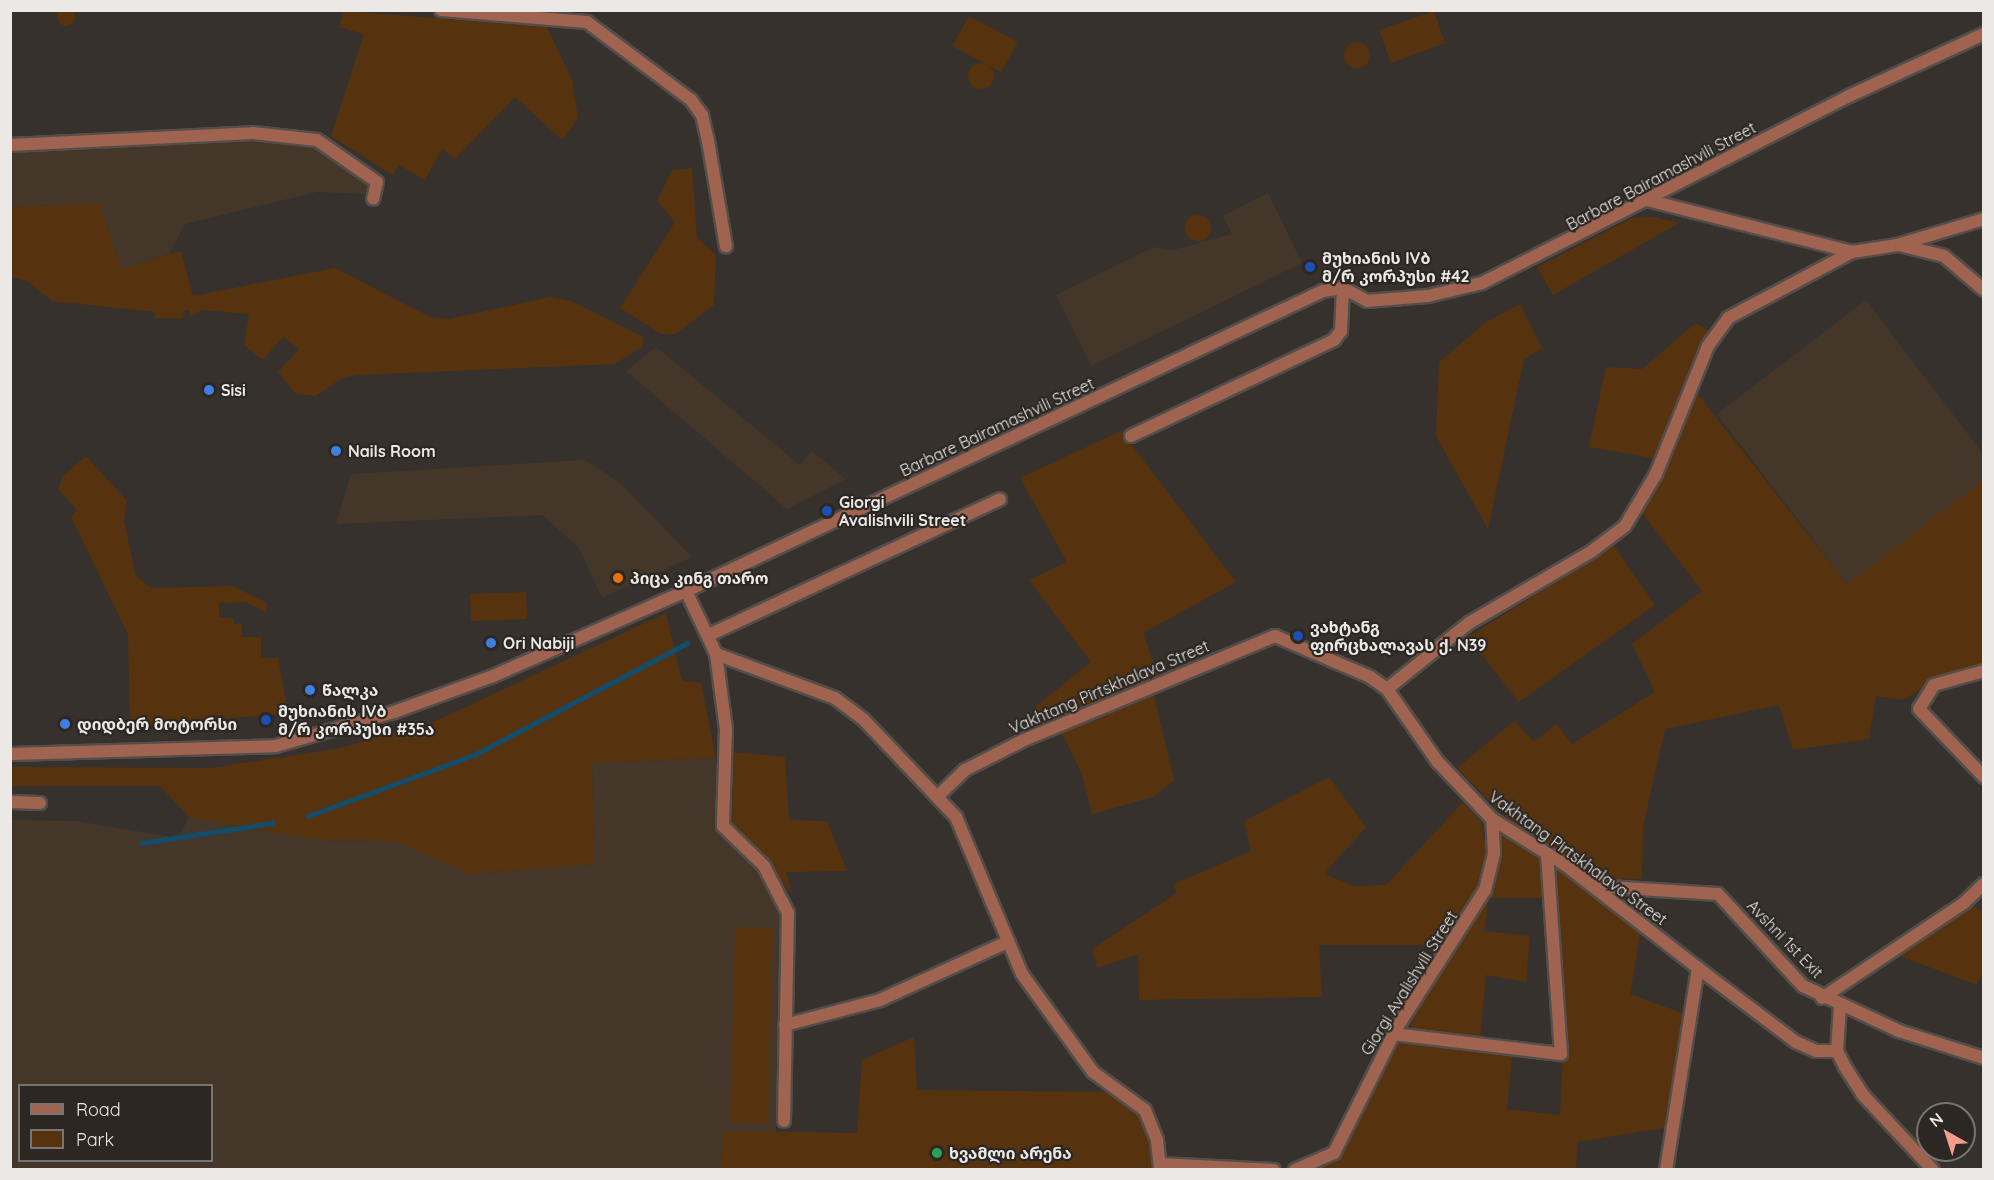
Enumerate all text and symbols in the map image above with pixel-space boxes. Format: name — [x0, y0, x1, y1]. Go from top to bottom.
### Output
street label: Barbare Bairamashvili Street — [1563, 118, 1759, 234]
place label: მუხიანის IVბ მ/რ კორპუსი #42 — [1322, 248, 1470, 286]
marker: მუხიანის IVბ მ/რ კორპუსი #42 — [1303, 260, 1317, 274]
street label: Barbare Bairamashvili Street — [897, 374, 1097, 480]
place label: Sisi — [221, 380, 246, 400]
marker: Sisi — [202, 383, 216, 397]
place label: Nails Room — [348, 441, 436, 461]
marker: Nails Room — [329, 444, 343, 458]
place label: Giorgi Avalishvili Street — [839, 492, 966, 530]
marker: Giorgi Avalishvili Street — [820, 504, 834, 518]
place label: პიცა კინგ თარო — [630, 568, 769, 588]
marker: პიცა კინგ თარო — [611, 571, 625, 585]
place label: ვახტანგ ფირცხალავას ქ. N39 — [1310, 617, 1486, 655]
marker: ვახტანგ ფირცხალავას ქ. N39 — [1291, 629, 1305, 643]
place label: Ori Nabiji — [503, 633, 574, 653]
marker: Ori Nabiji — [484, 636, 498, 650]
street label: Vakhtang Pirtskhalava Street — [1006, 636, 1212, 738]
place label: წალკა — [322, 680, 378, 700]
marker: წალკა — [303, 683, 317, 697]
place label: მუხიანის IVბ მ/რ კორპუსი #35ა — [278, 701, 434, 739]
marker: მუხიანის IVბ მ/რ კორპუსი #35ა — [259, 713, 273, 727]
place label: დიდბერ მოტორსი — [77, 714, 237, 734]
marker: დიდბერ მოტორსი — [58, 717, 72, 731]
street label: Vakhtang Pirtskhalava Street — [1485, 787, 1671, 929]
street label: Avshni 1st Exit — [1743, 896, 1827, 982]
street label: Giorgi Avalishvili Street — [1357, 907, 1461, 1059]
legend — [18, 1084, 213, 1162]
text: Road — [76, 1098, 121, 1121]
north arrow — [1916, 1102, 1976, 1162]
text: N — [1925, 1108, 1947, 1131]
text: Park — [76, 1128, 114, 1151]
place label: ხვამლი არენა — [949, 1143, 1072, 1163]
marker: ხვამლი არენა — [930, 1146, 944, 1160]

